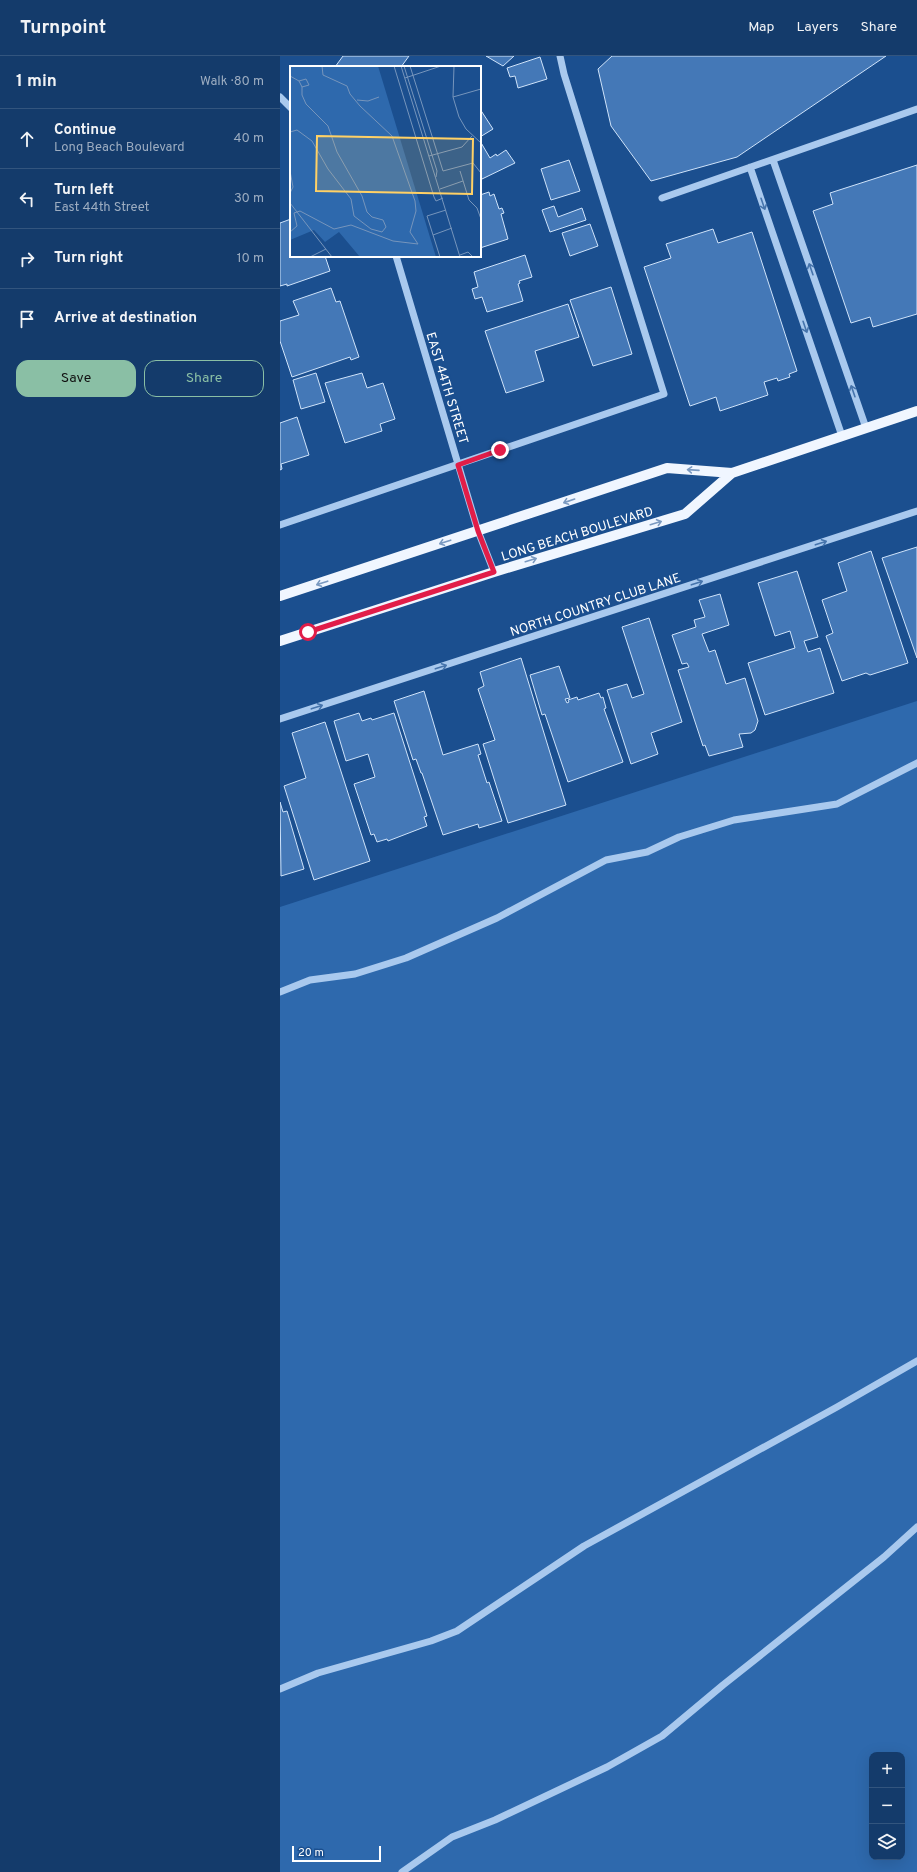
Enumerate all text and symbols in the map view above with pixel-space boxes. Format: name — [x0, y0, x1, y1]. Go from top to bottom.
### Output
text: Turnpoint — [20, 16, 106, 40]
text: Map — [748, 19, 774, 36]
text: Layers — [796, 19, 838, 36]
text: Share — [860, 19, 897, 36]
inset map — [290, 66, 481, 257]
text: 1 min — [16, 71, 57, 93]
text: Walk · 80 m — [200, 74, 264, 90]
text: Continue — [54, 121, 116, 140]
icon: ahead — [16, 128, 38, 150]
text: 40 m — [234, 131, 264, 147]
text: Long Beach Boulevard — [54, 140, 185, 156]
text: Turn left — [54, 181, 114, 200]
icon: left — [16, 188, 38, 210]
text: 30 m — [234, 191, 264, 207]
one-way arrow — [760, 198, 767, 211]
text: East 44th Street — [54, 200, 149, 216]
icon: right — [16, 248, 38, 270]
text: Turn right — [54, 249, 123, 268]
text: 10 m — [237, 251, 264, 267]
one-way arrow — [807, 262, 814, 275]
icon: arrive — [16, 308, 38, 330]
text: Arrive at destination — [54, 309, 197, 328]
one-way arrow — [802, 321, 810, 333]
street label: EAST 44TH STREET — [421, 331, 471, 447]
button: Save — [16, 360, 136, 397]
button: Share — [144, 360, 264, 397]
one-way arrow — [849, 386, 857, 398]
route end — [491, 441, 509, 459]
one-way arrow — [687, 466, 700, 473]
one-way arrow — [562, 498, 575, 505]
street label: LONG BEACH BOULEVARD — [500, 504, 656, 566]
one-way arrow — [649, 519, 662, 526]
one-way arrow — [815, 538, 827, 546]
one-way arrow — [439, 539, 452, 546]
one-way arrow — [525, 556, 538, 563]
street label: NORTH COUNTRY CLUB LANE — [508, 571, 683, 641]
one-way arrow — [316, 579, 328, 587]
one-way arrow — [691, 579, 704, 586]
route start — [299, 623, 317, 641]
one-way arrow — [434, 662, 446, 670]
one-way arrow — [310, 703, 323, 710]
map controls — [869, 1752, 905, 1860]
button: + — [869, 1752, 905, 1788]
button: − — [869, 1788, 905, 1824]
button: layers — [869, 1824, 905, 1860]
scale bar — [292, 1844, 381, 1863]
text: 20 m — [298, 1846, 324, 1860]

